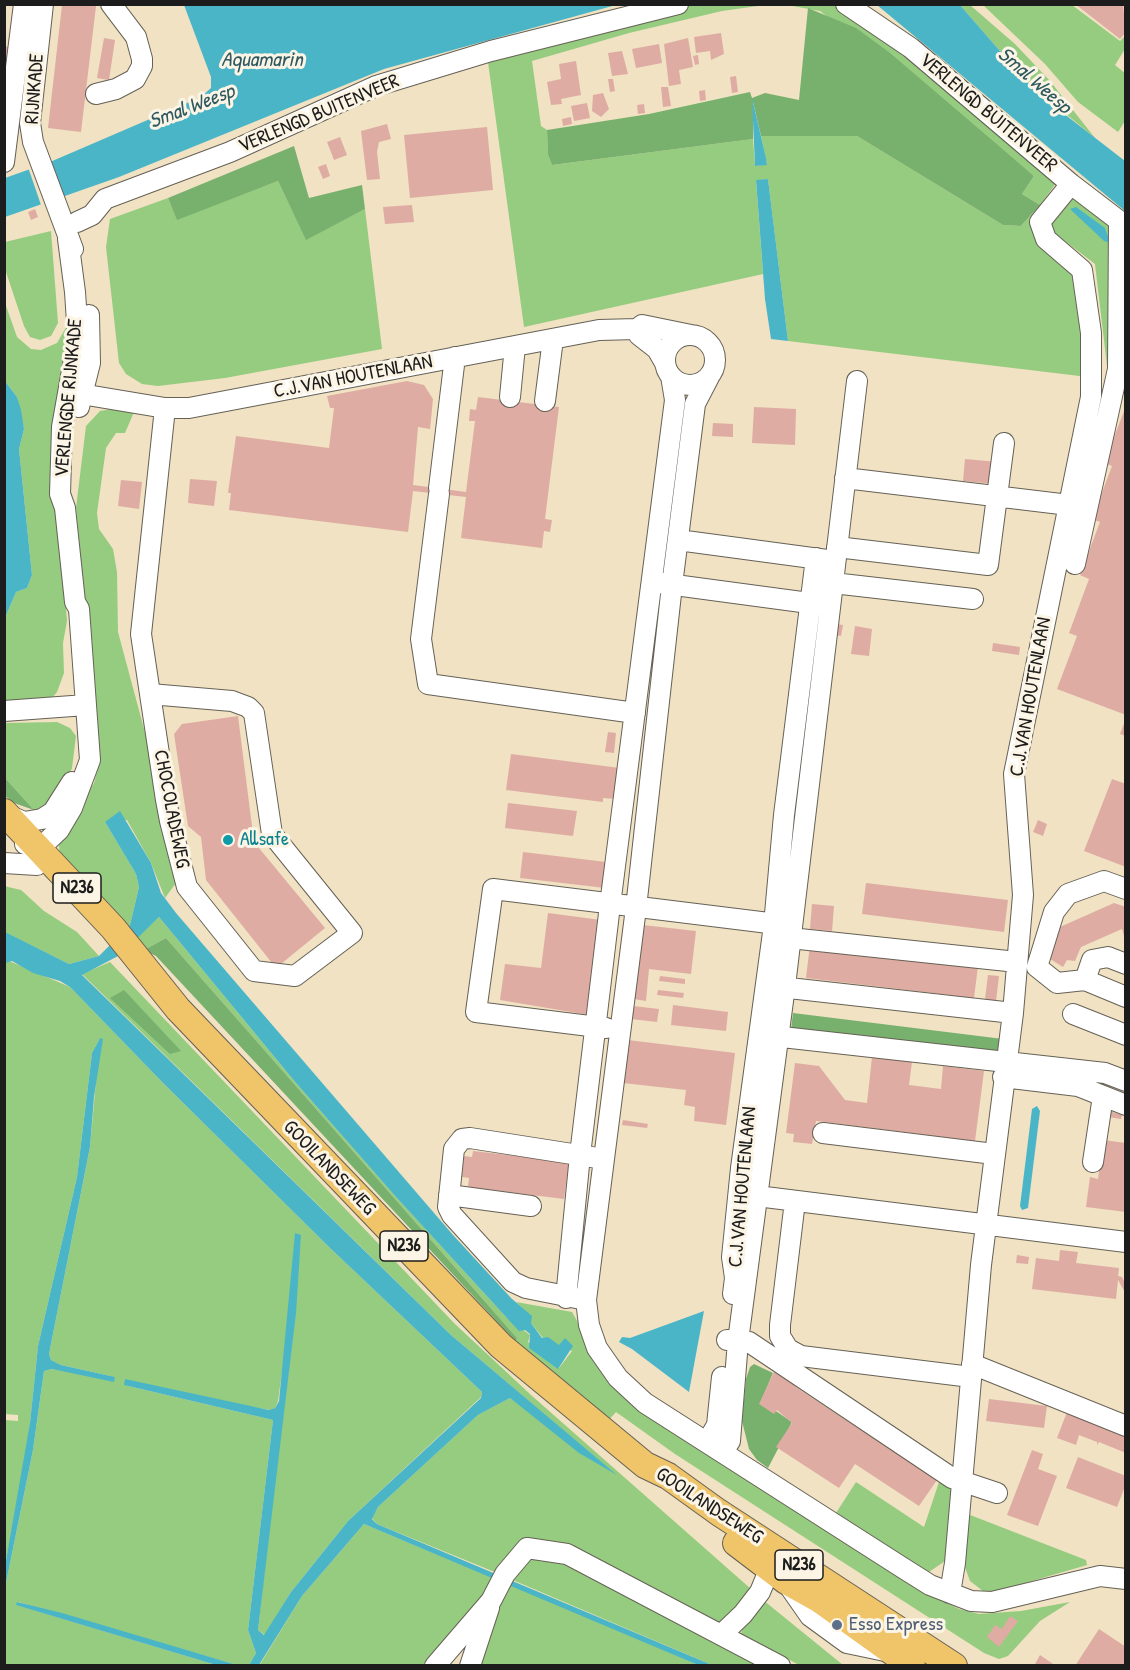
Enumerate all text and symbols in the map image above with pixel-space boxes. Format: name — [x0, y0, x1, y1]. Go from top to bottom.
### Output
water label: Smal Weesp — [992, 42, 1076, 120]
water label: Aquamarin — [221, 47, 303, 73]
street label: VERLENGD BUITENVEER — [914, 48, 1062, 178]
street label: RIJNKADE — [21, 53, 49, 125]
street label: VERLENGD BUITENVEER — [235, 69, 403, 159]
water label: Smal Weesp — [146, 79, 238, 135]
street label: VERLENGDE RIJNKADE — [50, 318, 88, 478]
street label: C.J.VAN HOUTENLAAN — [272, 350, 434, 404]
street label: C.J.VAN HOUTENLAAN — [1005, 616, 1057, 778]
street label: CHOCOLADEWEG — [148, 748, 194, 870]
place label: Allsafe — [240, 828, 289, 852]
marker: Allsafe — [221, 833, 235, 847]
road number: N236 — [53, 873, 101, 903]
street label: C.J.VAN HOUTENLAAN — [724, 1106, 762, 1268]
street label: GOOILANDSEWEG — [278, 1116, 380, 1220]
road number: N236 — [380, 1231, 428, 1261]
street label: GOOILANDSEWEG — [651, 1463, 767, 1549]
road number: N236 — [775, 1550, 823, 1580]
place label: Esso Express — [849, 1613, 943, 1637]
marker: Esso Express — [830, 1618, 844, 1632]

